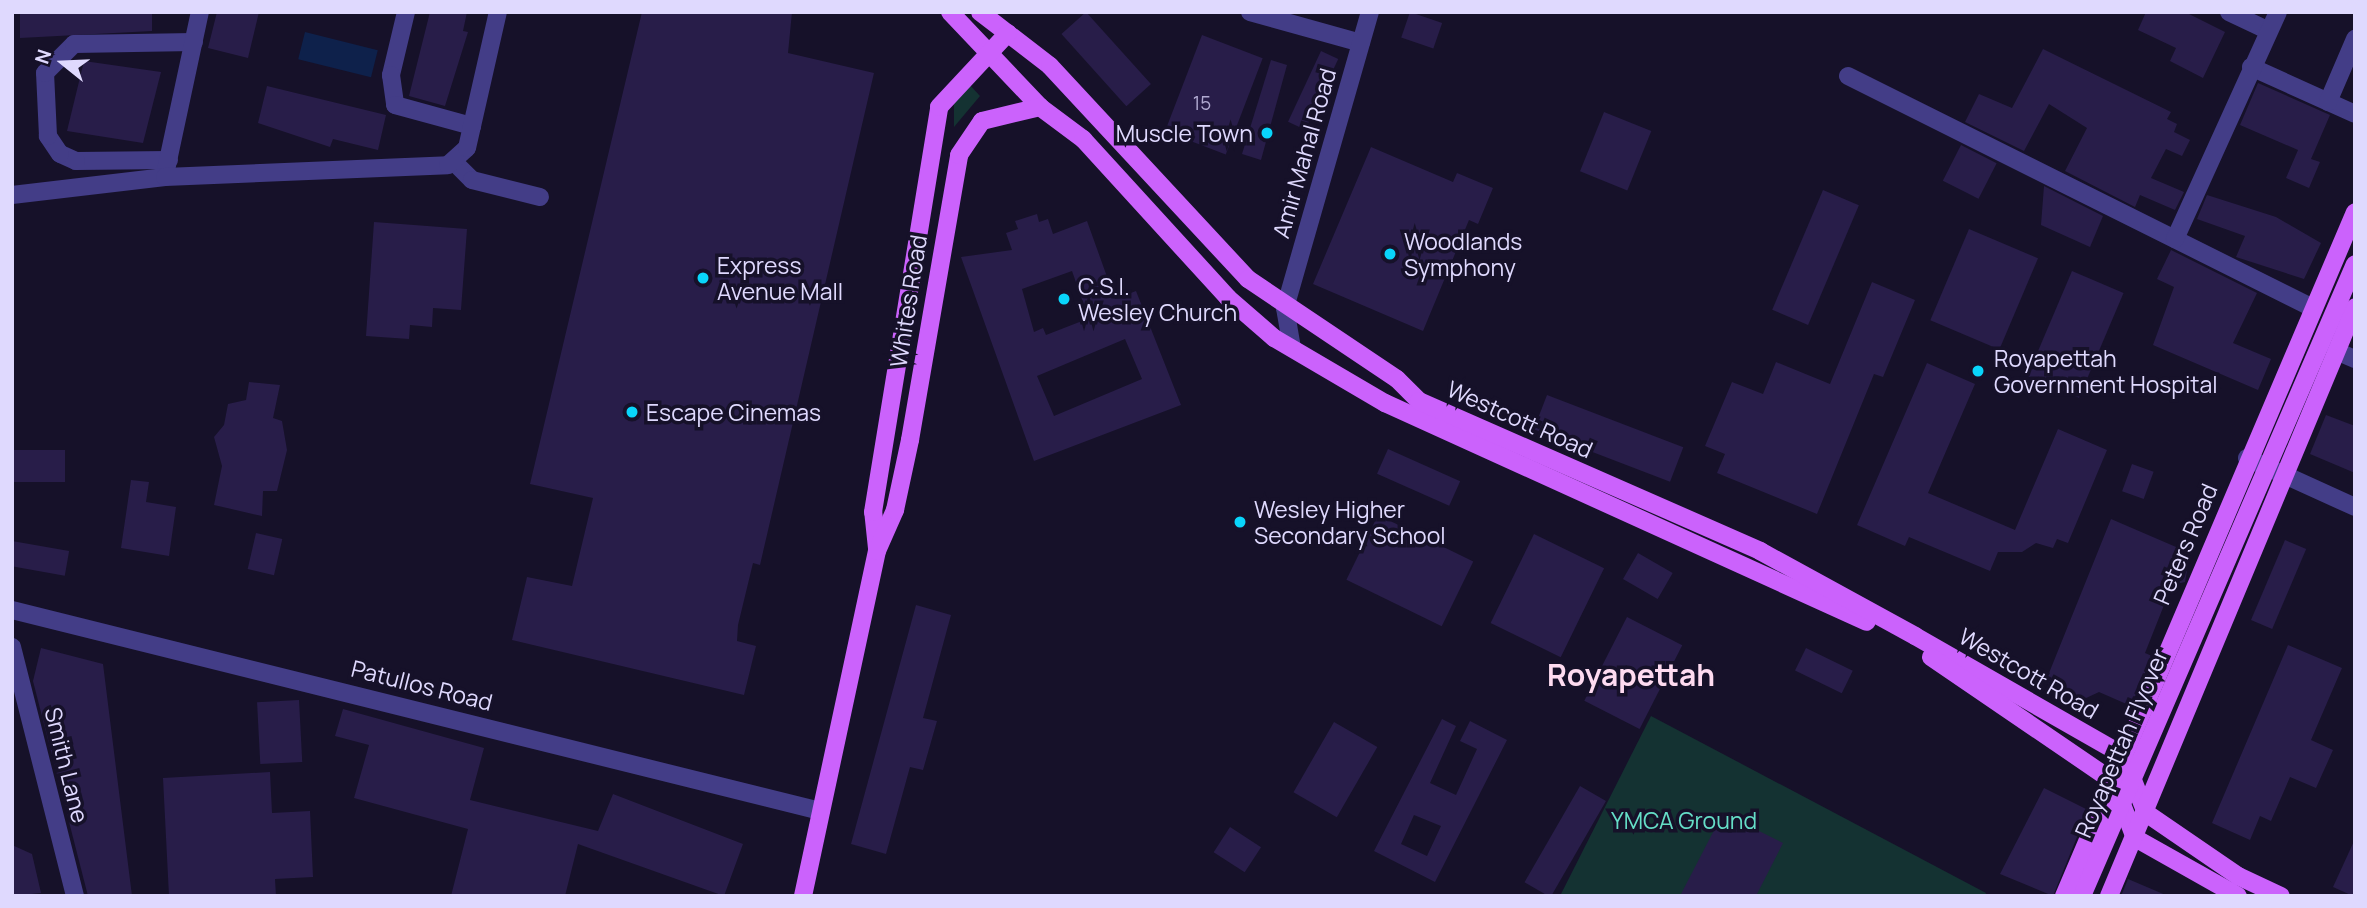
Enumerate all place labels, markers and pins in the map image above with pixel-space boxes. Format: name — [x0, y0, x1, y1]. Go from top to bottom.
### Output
place label: Muscle Town — [1116, 119, 1253, 147]
marker: Muscle Town — [1259, 125, 1275, 141]
place label: Woodlands Symphony — [1404, 227, 1522, 281]
marker: Woodlands Symphony — [1382, 246, 1398, 262]
place label: Express Avenue Mall — [717, 251, 843, 305]
marker: Express Avenue Mall — [695, 270, 711, 286]
place label: C.S.I. Wesley Church — [1078, 272, 1237, 326]
marker: C.S.I. Wesley Church — [1056, 291, 1072, 307]
place label: Royapettah Government Hospital — [1994, 344, 2218, 398]
marker: Royapettah Government Hospital — [1968, 361, 1988, 381]
place label: Escape Cinemas — [646, 398, 821, 426]
marker: Escape Cinemas — [624, 404, 640, 420]
place label: Wesley Higher Secondary School — [1254, 495, 1446, 549]
marker: Wesley Higher Secondary School — [1232, 514, 1248, 530]

